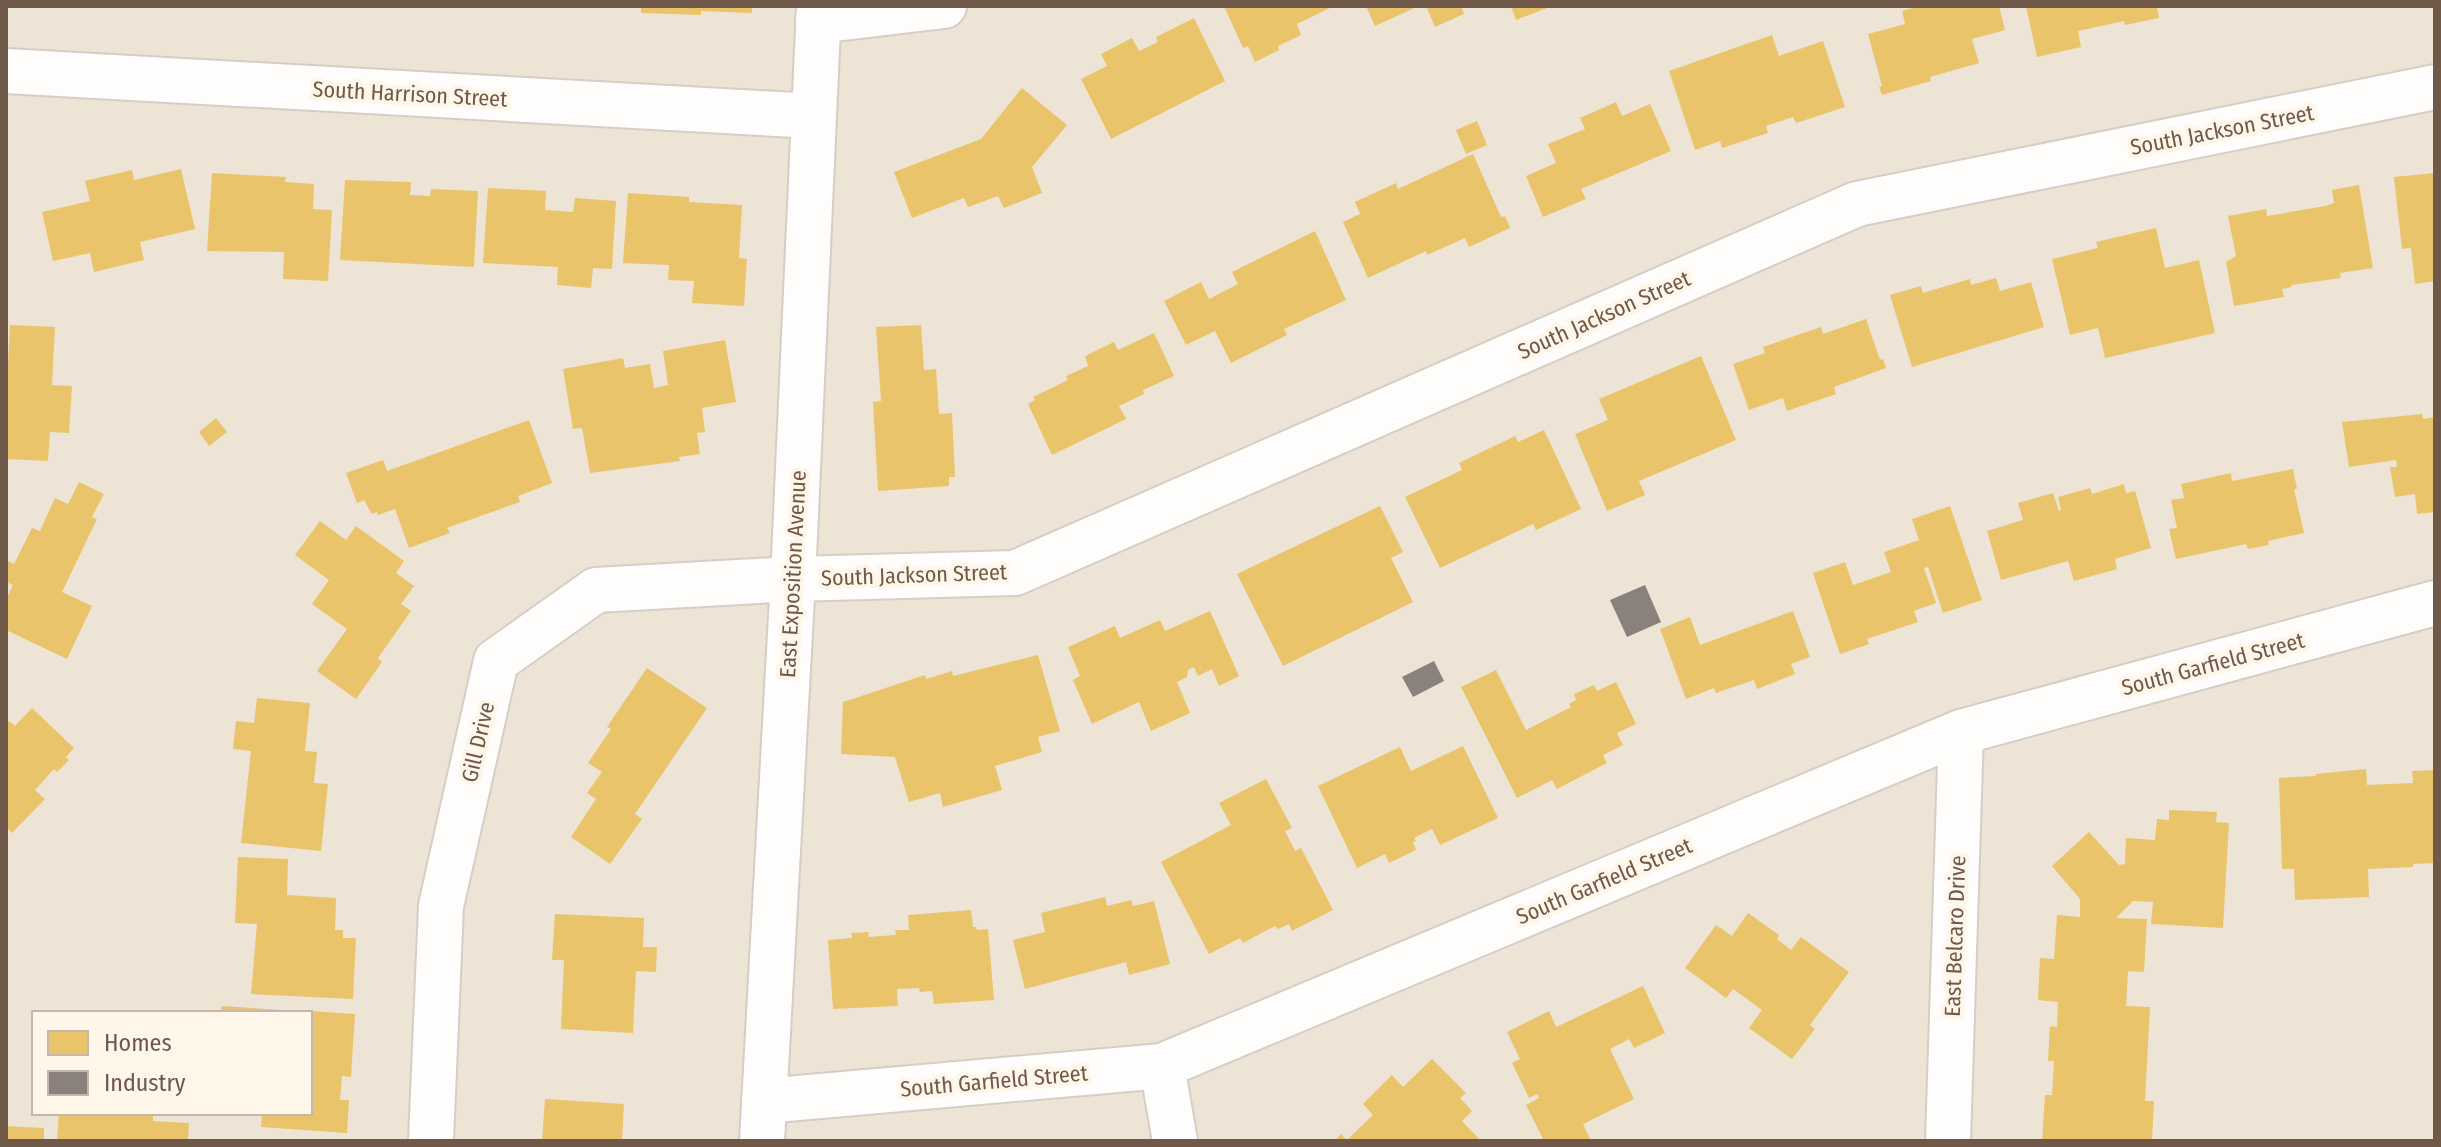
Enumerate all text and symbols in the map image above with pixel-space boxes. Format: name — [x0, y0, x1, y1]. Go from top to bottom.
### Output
street label: South Harrison Street — [312, 75, 509, 113]
street label: South Jackson Street — [2128, 99, 2317, 161]
street label: South Jackson Street — [1513, 264, 1695, 365]
street label: East Exposition Avenue — [774, 470, 812, 678]
street label: South Jackson Street — [821, 558, 1008, 592]
street label: South Garfield Street — [2119, 626, 2308, 701]
street label: Gill Drive — [456, 699, 500, 785]
street label: South Garfield Street — [1512, 832, 1697, 930]
street label: East Belcaro Drive — [1939, 855, 1971, 1017]
legend — [32, 1011, 312, 1115]
text: Homes — [104, 1029, 172, 1057]
street label: South Garfield Street — [899, 1059, 1090, 1103]
text: Industry — [104, 1069, 186, 1097]

